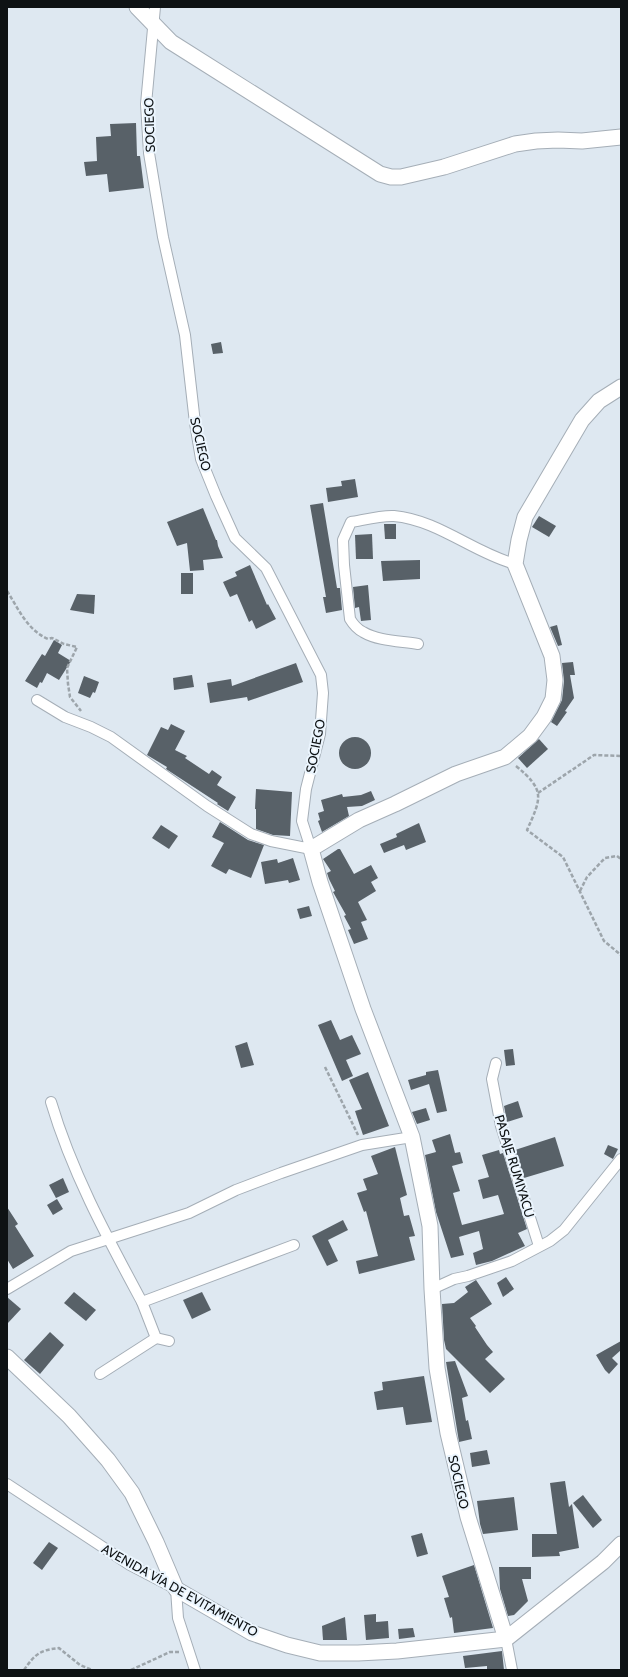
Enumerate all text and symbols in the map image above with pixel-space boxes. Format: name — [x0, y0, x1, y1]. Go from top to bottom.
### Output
street label: SOCIEGO — [140, 97, 158, 153]
street label: SOCIEGO — [187, 416, 215, 472]
street label: SOCIEGO — [302, 718, 328, 774]
street label: PASAJE RUMIYACU — [492, 1113, 538, 1219]
street label: SOCIEGO — [445, 1454, 473, 1510]
street label: AVENIDA VÍA DE EVITAMIENTO — [99, 1539, 262, 1640]

